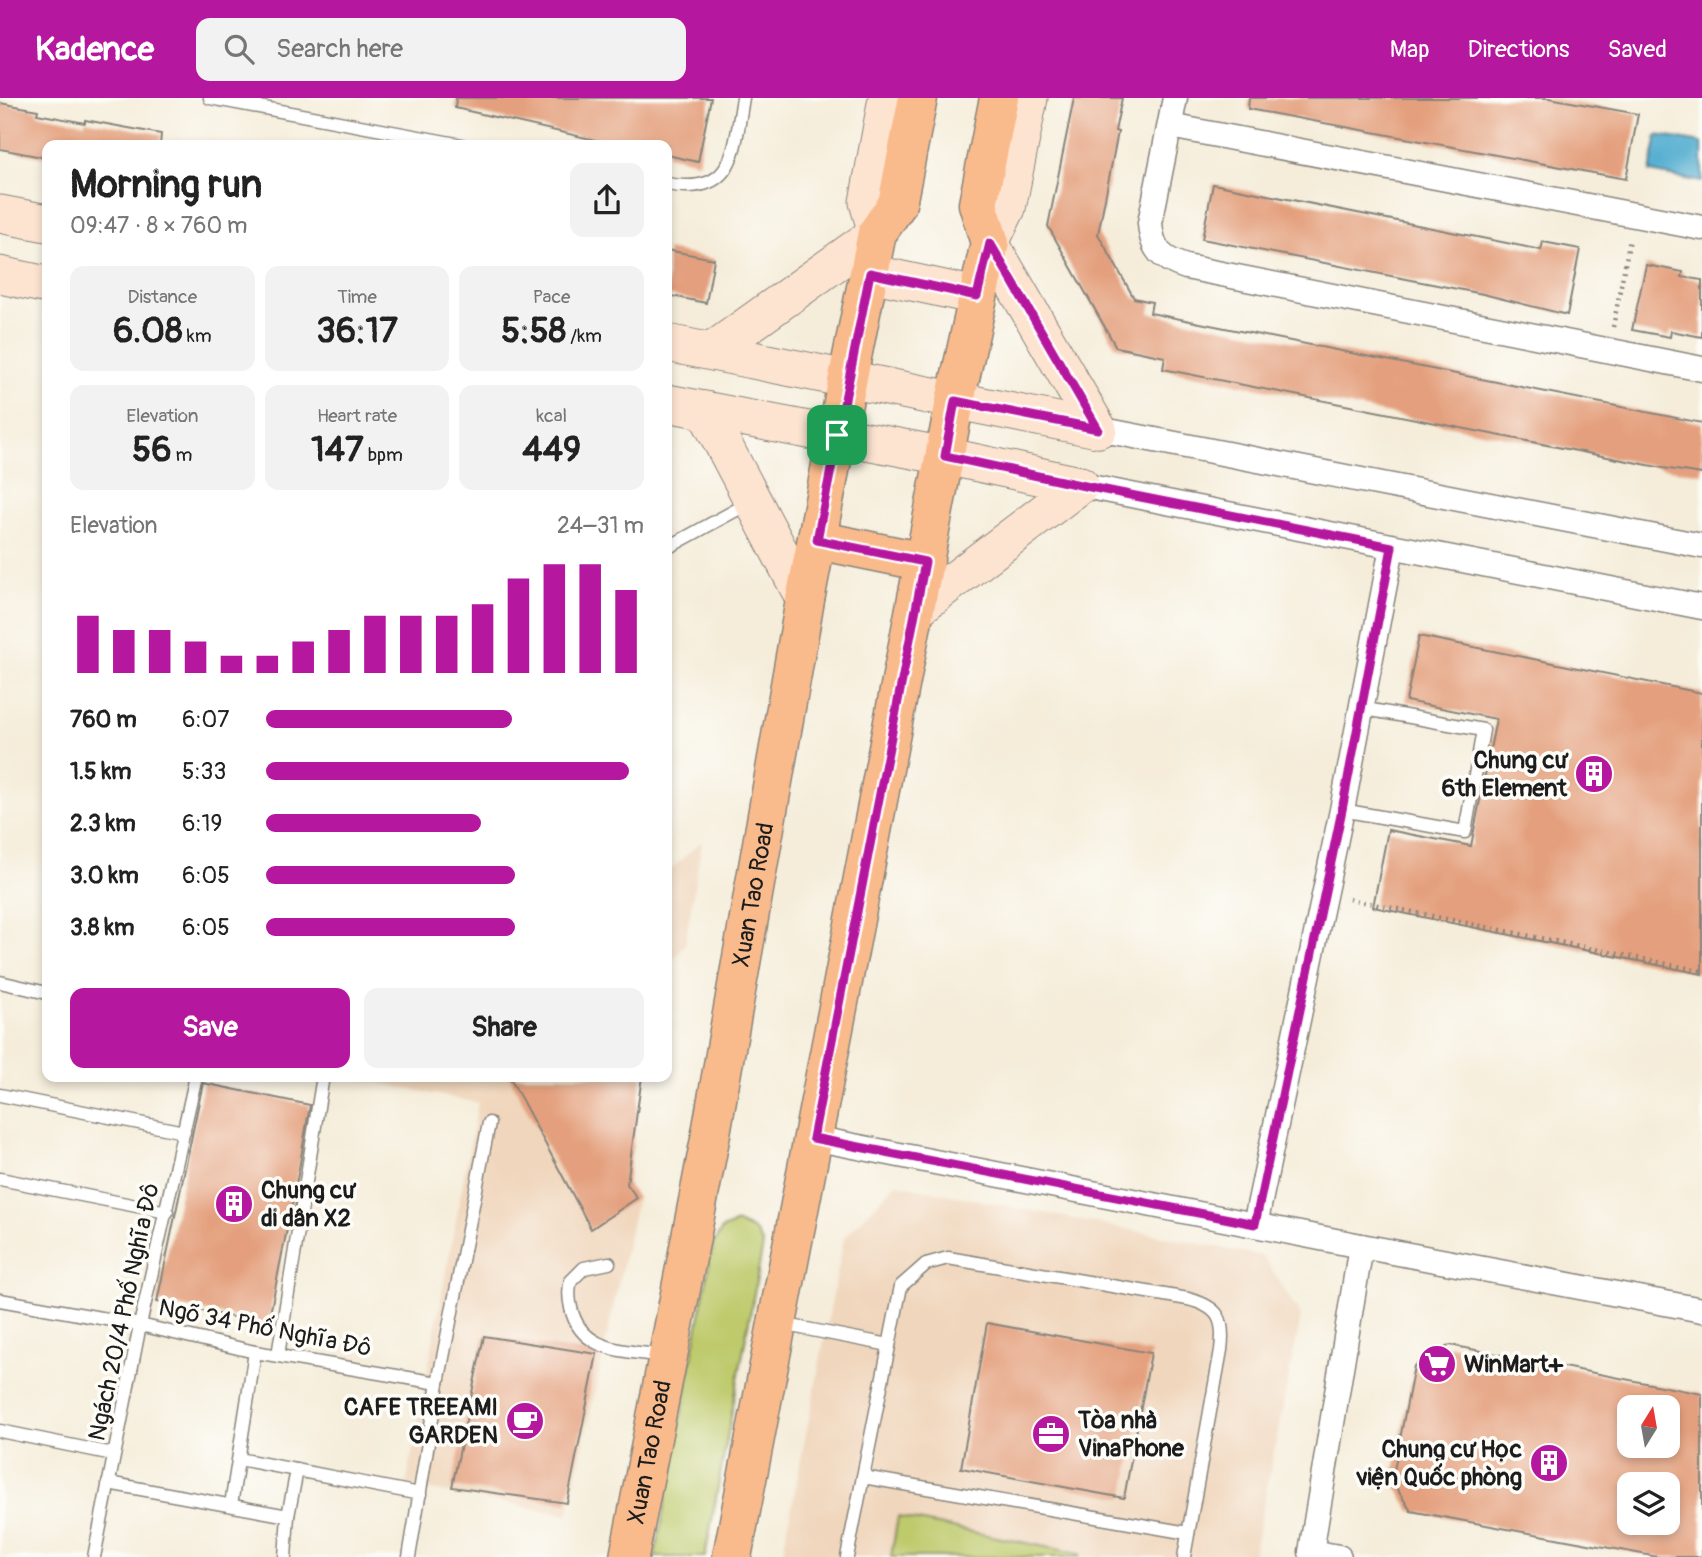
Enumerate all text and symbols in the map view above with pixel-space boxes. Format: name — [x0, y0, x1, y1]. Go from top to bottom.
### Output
search box — [196, 18, 686, 81]
text: Kadence — [35, 29, 154, 70]
icon: search — [220, 30, 258, 68]
text: Search here — [276, 33, 403, 65]
text: Map — [1390, 35, 1430, 64]
text: Directions — [1468, 35, 1569, 64]
text: Saved — [1607, 35, 1667, 64]
text: Morning run — [70, 161, 262, 209]
button: share — [570, 163, 644, 237]
text: 09:47 · 8 × 760 m — [70, 211, 248, 240]
text: Distance — [128, 285, 197, 309]
text: Time — [337, 285, 377, 309]
text: Pace — [533, 285, 570, 309]
text: 6.08 — [113, 309, 183, 353]
text: 36:17 — [316, 309, 398, 353]
text: 5:58 — [501, 309, 566, 353]
text: km — [183, 324, 212, 348]
text: /km — [566, 324, 602, 348]
text: Elevation — [126, 404, 199, 428]
text: Heart rate — [317, 404, 397, 428]
text: kcal — [536, 404, 567, 428]
pin — [807, 405, 867, 465]
icon: arrive — [818, 416, 856, 454]
text: 56 — [132, 428, 172, 472]
text: 147 — [311, 428, 364, 472]
text: 449 — [522, 428, 581, 472]
text: m — [172, 443, 193, 467]
text: bpm — [364, 443, 403, 467]
text: Elevation — [70, 511, 158, 540]
text: 24–31 m — [557, 511, 644, 540]
text: 760 m — [70, 705, 137, 734]
text: 6:07 — [182, 705, 229, 734]
place label: Chung cư 6th Element — [1441, 746, 1570, 803]
building icon: Chung cư 6th Element — [1573, 753, 1615, 795]
text: 1.5 km — [70, 757, 132, 786]
text: 5:33 — [182, 757, 226, 786]
text: 2.3 km — [70, 809, 136, 838]
text: 6:19 — [182, 809, 222, 838]
street label: Xuan Tao Road — [726, 820, 780, 969]
text: 3.0 km — [70, 861, 139, 890]
text: 6:05 — [182, 861, 230, 890]
text: 3.8 km — [70, 913, 134, 942]
text: 6:05 — [182, 913, 230, 942]
button: Save — [70, 988, 350, 1068]
button: Share — [364, 988, 644, 1068]
place label: Chung cư di dân X2 — [261, 1176, 357, 1233]
street label: Ngách 20/4 Phố Nghĩa Đô — [83, 1181, 165, 1443]
building icon: Chung cư di dân X2 — [213, 1183, 255, 1225]
street label: Ngõ 34 Phố Nghĩa Đô — [156, 1293, 374, 1363]
supermarket icon: WinMart+ — [1416, 1343, 1458, 1385]
place label: WinMart+ — [1464, 1350, 1564, 1379]
street label: Xuan Tao Road — [621, 1378, 677, 1526]
place label: CAFE TREEAMI GARDEN — [344, 1393, 498, 1450]
north arrow — [1617, 1395, 1680, 1458]
map controls — [1617, 1395, 1680, 1535]
cafe icon: CAFE TREEAMI GARDEN — [504, 1400, 546, 1442]
place label: Tòa nhà VinaPhone — [1077, 1406, 1185, 1463]
office icon: Tòa nhà VinaPhone — [1030, 1413, 1072, 1455]
place label: Chung cư Học viện Quốc phòng — [1356, 1435, 1522, 1492]
building icon: Chung cư Học viện Quốc phòng — [1528, 1442, 1570, 1484]
button: layers — [1617, 1472, 1680, 1535]

